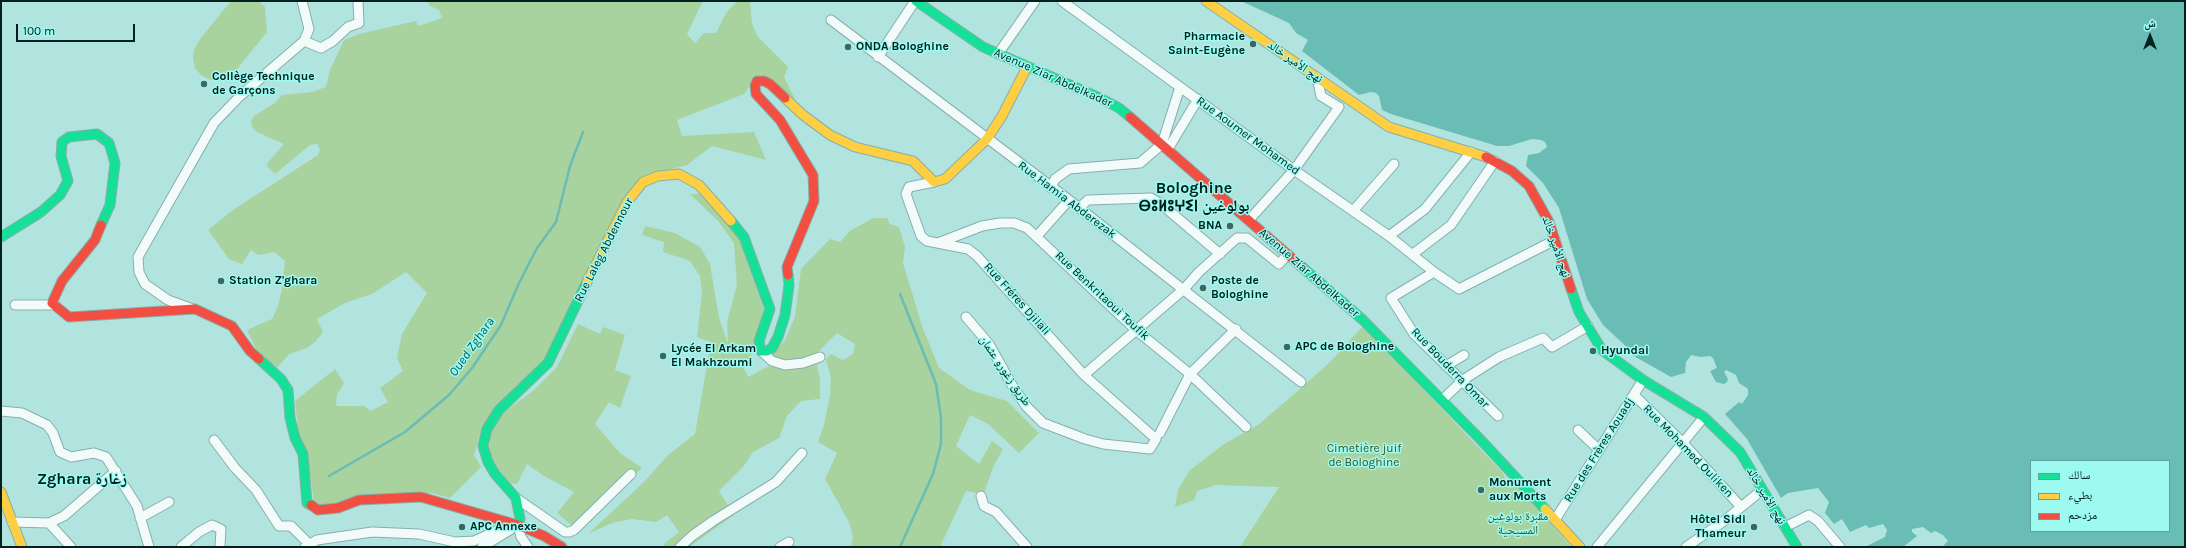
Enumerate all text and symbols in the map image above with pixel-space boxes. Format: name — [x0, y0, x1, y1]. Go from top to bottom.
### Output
scale bar — [18, 16, 137, 42]
north arrow — [2130, 16, 2170, 56]
text: ش — [2144, 17, 2156, 30]
text: 100 m — [23, 24, 55, 38]
place label: Pharmacie Saint-Eugène — [1168, 30, 1245, 58]
street label: نهج الأمير خالد — [1265, 38, 1325, 86]
marker: Pharmacie Saint-Eugène — [1248, 39, 1258, 49]
place label: ONDA Bologhine — [856, 40, 949, 54]
marker: ONDA Bologhine — [843, 42, 853, 52]
street label: Avenue Ziar Abdelkader — [991, 45, 1115, 111]
place label: Collège Technique de Garçons — [212, 70, 315, 98]
marker: Collège Technique de Garçons — [199, 79, 209, 89]
street label: Rue Aoumer Mohamed — [1194, 94, 1302, 178]
street label: Rue Hamia Abderezak — [1015, 158, 1119, 242]
district label: Bologhine ⴱⵓⵍⵓⵖⵉⵏ بولوغين — [1139, 178, 1249, 216]
street label: Rue Laleg Abdennour — [572, 196, 636, 304]
street label: نهج الأمير خالد — [1539, 214, 1573, 280]
place label: BNA — [1198, 219, 1222, 233]
marker: BNA — [1225, 221, 1235, 231]
street label: Avenue Ziar Abdelkader — [1256, 225, 1362, 321]
street label: Rue Benkritaoui Toufik — [1052, 248, 1152, 344]
street label: Rue Fréres Djilali — [981, 260, 1053, 338]
place label: Station Z'ghara — [229, 274, 317, 288]
place label: Poste de Bologhine — [1211, 274, 1268, 302]
marker: Station Z'ghara — [216, 276, 226, 286]
marker: Poste de Bologhine — [1198, 283, 1208, 293]
water label: Oued Zghara — [446, 314, 498, 380]
street label: Rue Bouderra Omar — [1408, 325, 1492, 411]
street label: طريق زغورو عثمان — [976, 333, 1034, 409]
place label: APC de Bologhine — [1295, 340, 1394, 354]
place label: Lycée El Arkam El Makhzoumi — [671, 342, 756, 370]
marker: APC de Bologhine — [1282, 342, 1292, 352]
place label: Hyundai — [1601, 344, 1649, 358]
marker: Hyundai — [1588, 346, 1598, 356]
marker: Lycée El Arkam El Makhzoumi — [658, 351, 668, 361]
street label: Rue des Frères Aouadj — [1561, 395, 1637, 505]
street label: Rue Mohamed Ouliken — [1640, 402, 1736, 500]
park label: Cimetière juif de Bologhine — [1327, 442, 1401, 470]
legend — [2030, 460, 2170, 532]
street label: نهج الأمير خالد — [1743, 465, 1789, 527]
text: سالك — [2068, 468, 2090, 482]
district label: Zghara زغارة — [37, 469, 127, 489]
place label: Monument aux Morts — [1489, 476, 1551, 504]
marker: Monument aux Morts — [1476, 485, 1486, 495]
text: بطيء — [2068, 488, 2092, 502]
text: مزدحم — [2068, 508, 2097, 522]
park label: مقبرة بولوغين المسيحية — [1488, 510, 1548, 538]
place label: Hôtel Sidi Thameur — [1690, 513, 1746, 541]
place label: APC Annexe — [470, 520, 537, 534]
marker: APC Annexe — [457, 522, 467, 532]
marker: Hôtel Sidi Thameur — [1749, 522, 1759, 532]

